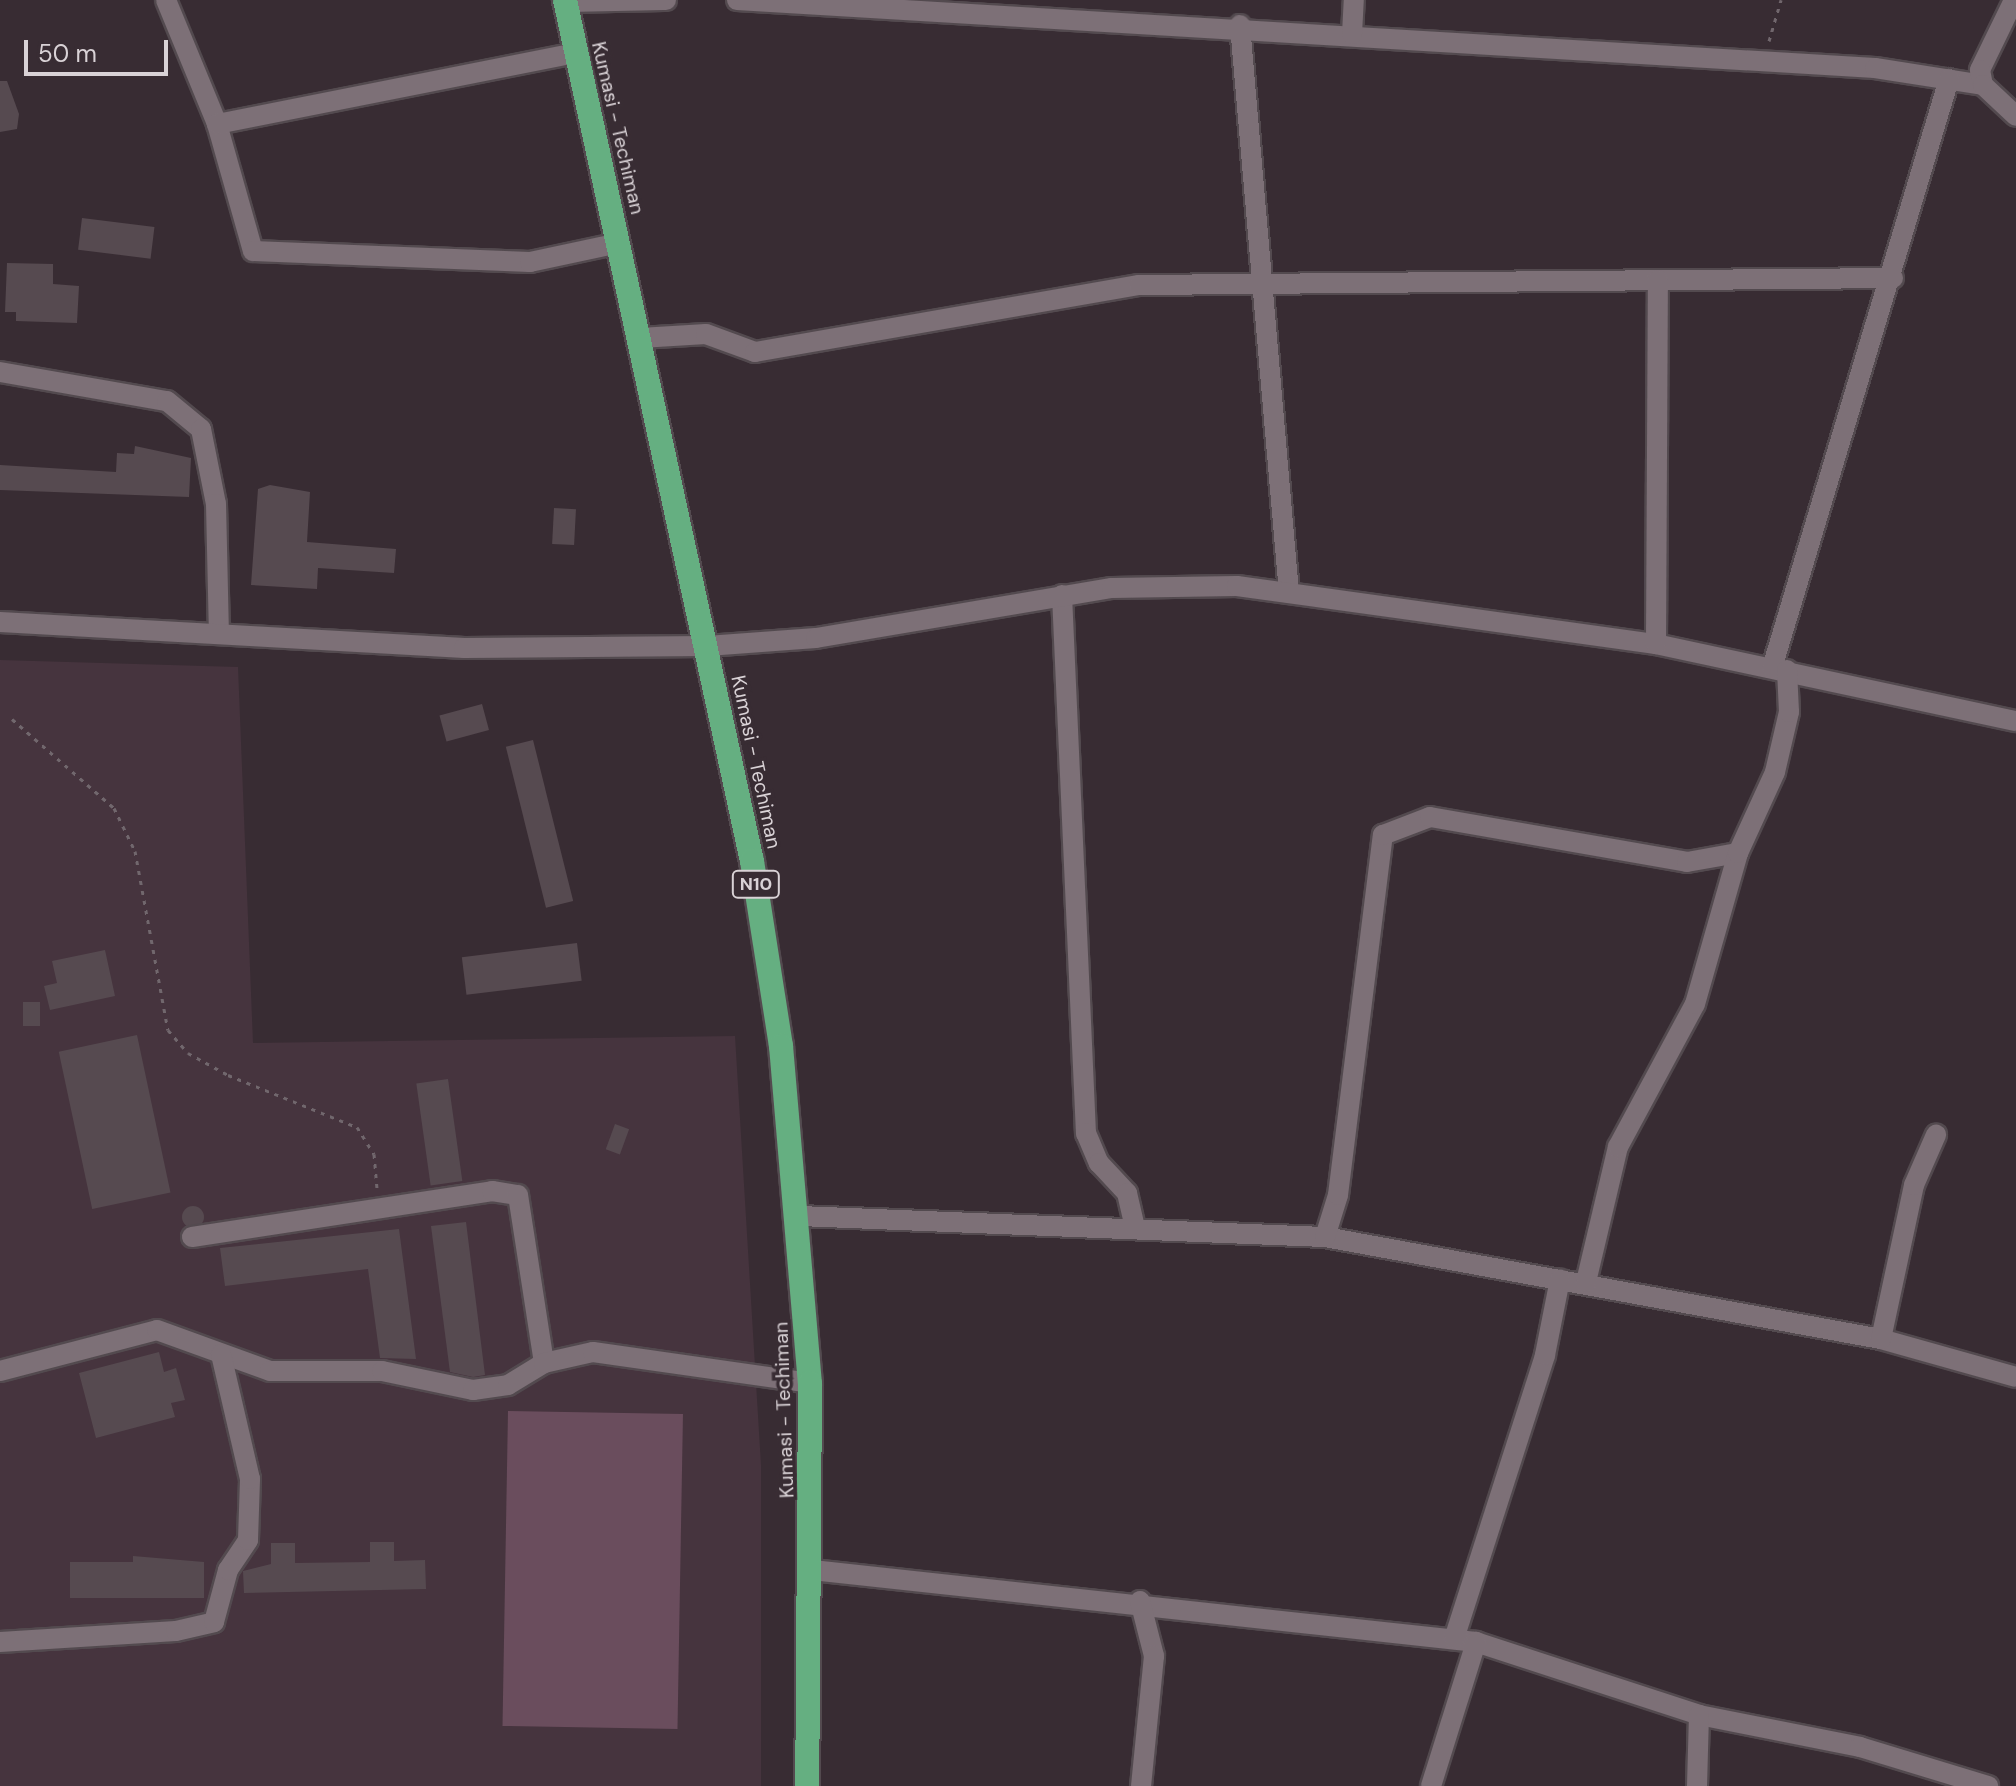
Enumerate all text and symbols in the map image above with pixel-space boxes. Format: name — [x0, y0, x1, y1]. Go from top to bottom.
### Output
scale bar — [28, 24, 172, 74]
text: 50 m — [38, 38, 97, 69]
street label: Kumasi - Techiman — [586, 39, 650, 217]
street label: Kumasi - Techiman — [726, 673, 786, 851]
road number: N10 — [730, 870, 782, 898]
street label: Kumasi - Techiman — [769, 1321, 799, 1499]

